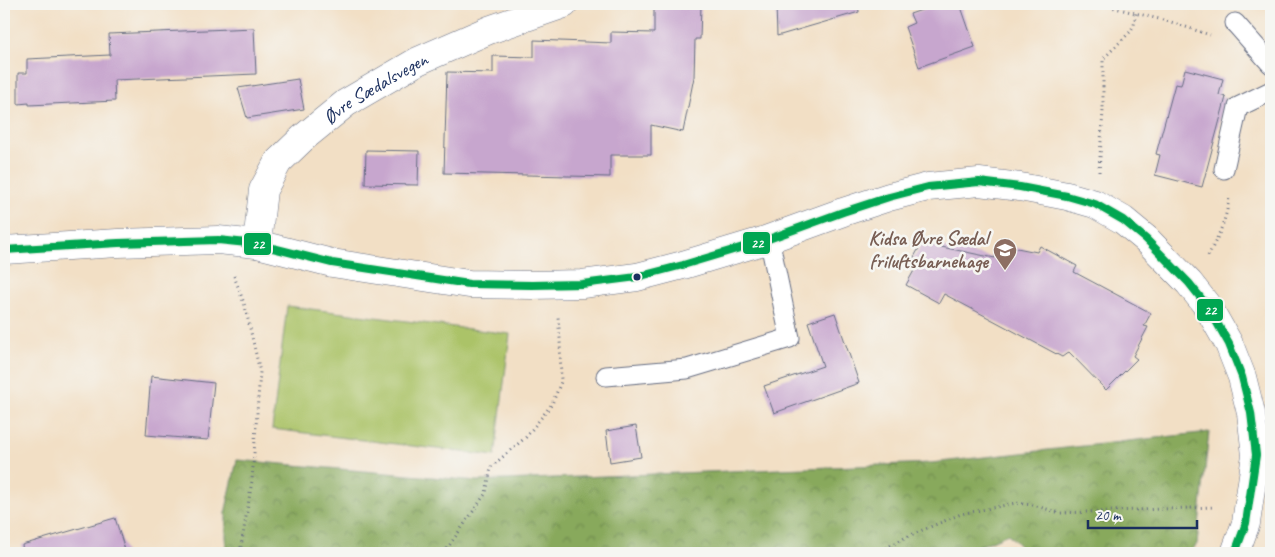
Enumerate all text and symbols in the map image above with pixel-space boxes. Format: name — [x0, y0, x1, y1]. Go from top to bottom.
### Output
street label: Øvre Sædalsvegen — [317, 46, 432, 130]
place label: Kidsa Øvre Sædal friluftsbarnehage — [868, 226, 991, 274]
line badge: 22 — [742, 231, 771, 255]
line badge: 22 — [243, 232, 272, 256]
text: 22 — [751, 235, 765, 252]
text: 22 — [252, 236, 266, 253]
school or university icon: Kidsa Øvre Sædal friluftsbarnehage — [992, 237, 1018, 271]
unlabelled marker — [632, 272, 642, 282]
line badge: 22 — [1196, 298, 1224, 322]
text: 22 — [1204, 302, 1218, 319]
scale bar — [1088, 497, 1196, 529]
text: 20 m — [1095, 506, 1122, 525]

